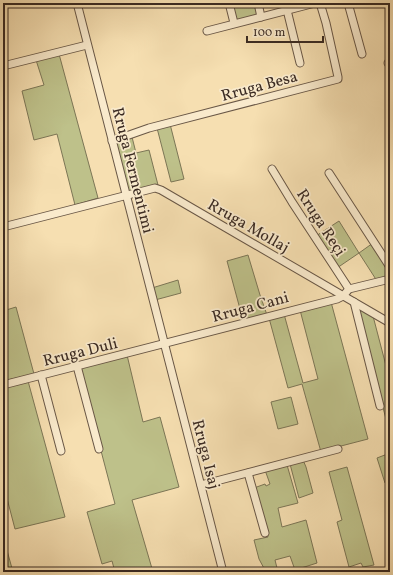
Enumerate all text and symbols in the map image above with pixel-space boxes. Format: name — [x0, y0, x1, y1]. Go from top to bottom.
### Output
scale bar — [247, 18, 323, 44]
text: 100 m — [253, 25, 286, 41]
street label: Rruga Besa — [219, 66, 300, 108]
street label: Rruga Fermentimi — [106, 105, 158, 236]
street label: Rruga Reçi — [290, 185, 350, 261]
street label: Rruga Mollaj — [203, 194, 293, 259]
street label: Rruga Cani — [210, 287, 292, 329]
street label: Rruga Duli — [41, 333, 120, 373]
street label: Rruga Isaj — [186, 417, 224, 492]

